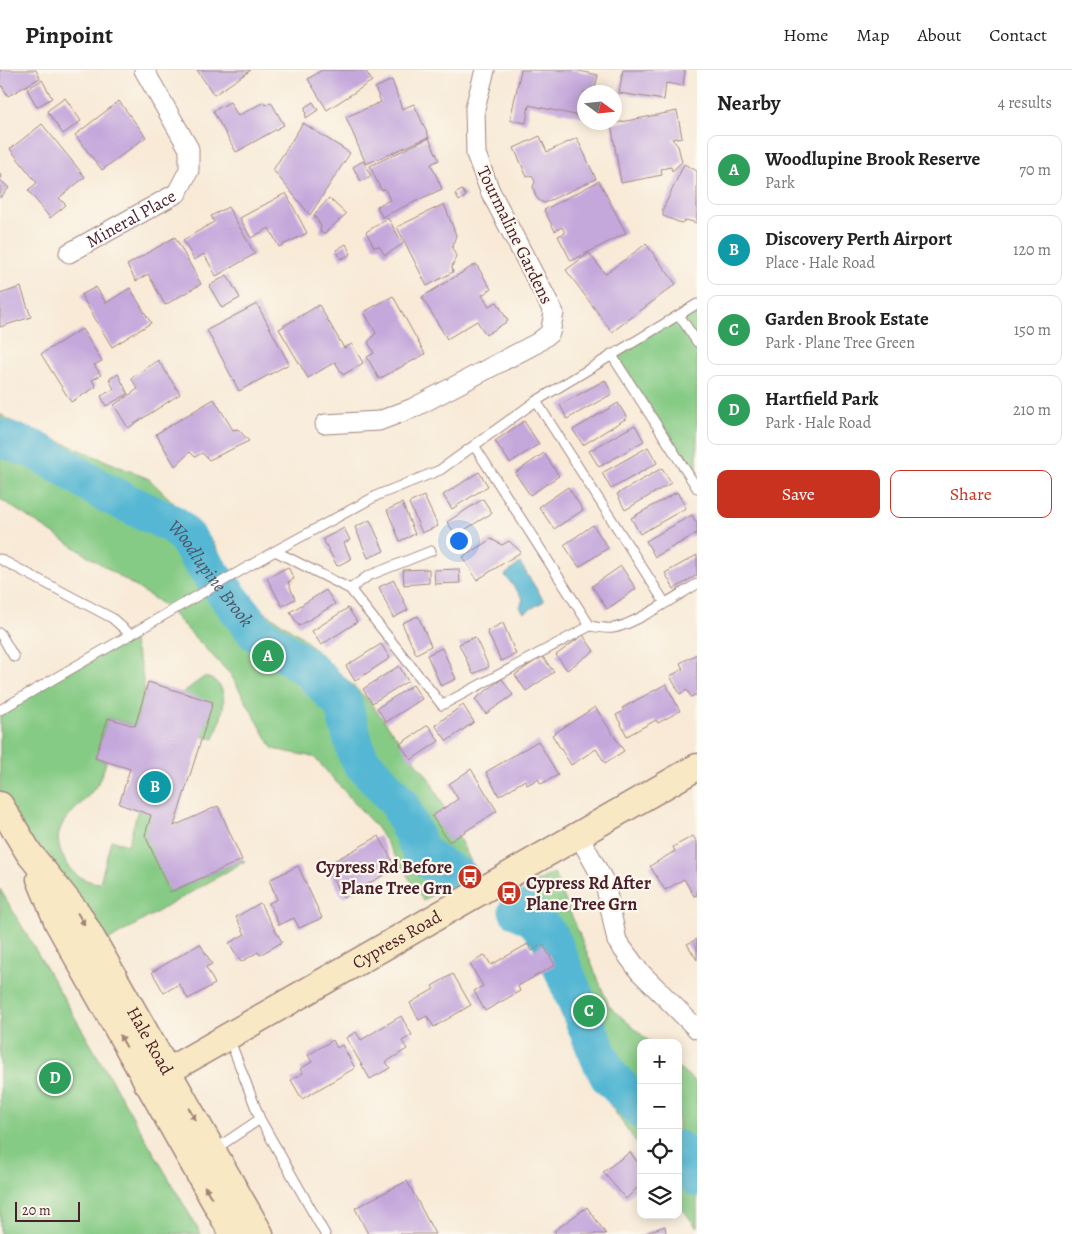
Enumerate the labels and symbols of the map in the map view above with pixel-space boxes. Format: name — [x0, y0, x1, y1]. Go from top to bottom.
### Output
north arrow — [577, 85, 622, 130]
street label: Tourmaline Gardens — [471, 162, 559, 308]
street label: Mineral Place — [82, 184, 180, 253]
water label: Woodlupine Brook — [162, 514, 259, 632]
your location — [446, 528, 472, 554]
pin: A — [252, 637, 284, 675]
pin: B — [139, 768, 171, 806]
place label: Cypress Rd Before Plane Tree Grn — [316, 855, 452, 900]
bus stop icon: Cypress Rd Before Plane Tree Grn — [457, 864, 483, 890]
place label: Cypress Rd After Plane Tree Grn — [526, 871, 652, 916]
bus stop icon: Cypress Rd After Plane Tree Grn — [496, 880, 522, 906]
street label: Cypress Road — [348, 904, 446, 975]
one-way arrow — [76, 913, 85, 926]
pin: C — [573, 992, 605, 1030]
street label: Hale Road — [121, 1002, 179, 1080]
one-way arrow — [119, 1034, 128, 1047]
pin: D — [39, 1059, 71, 1097]
one-way arrow — [188, 1107, 196, 1121]
one-way arrow — [204, 1186, 213, 1199]
scale bar — [15, 1199, 80, 1222]

